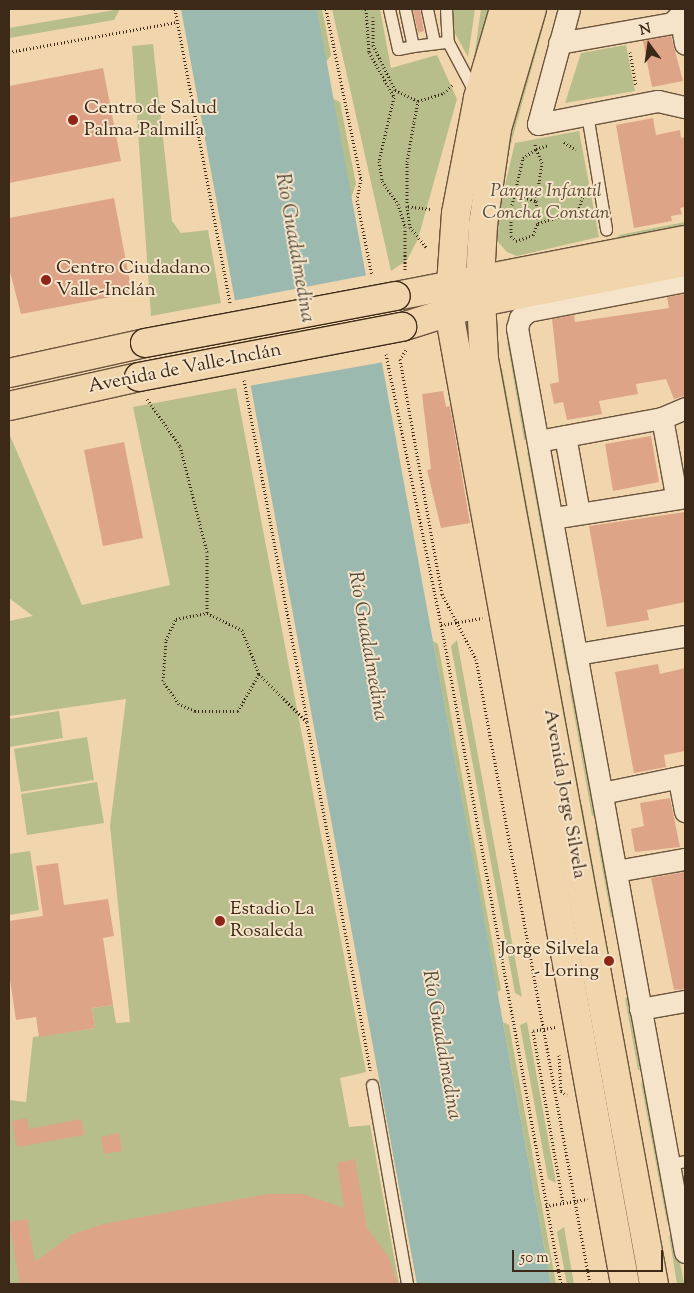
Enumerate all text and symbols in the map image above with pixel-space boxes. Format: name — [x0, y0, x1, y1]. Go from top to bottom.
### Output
text: N — [638, 19, 653, 42]
north arrow — [624, 20, 674, 70]
place label: Centro de Salud Palma-Palmilla — [84, 98, 217, 142]
marker: Centro de Salud Palma-Palmilla — [66, 113, 80, 127]
water label: Río Guadalmedina — [269, 171, 319, 325]
park label: Parque Infantil Concha Constan — [482, 181, 610, 225]
place label: Centro Ciudadano Valle-Inclán — [56, 258, 210, 302]
marker: Centro Ciudadano Valle-Inclán — [40, 274, 52, 286]
street label: Avenida de Valle-Inclán — [87, 339, 283, 399]
water label: Río Guadalmedina — [342, 569, 392, 723]
street label: Avenida Jorge Silvela — [538, 707, 590, 881]
place label: Estadio La Rosaleda — [230, 899, 315, 943]
marker: Estadio La Rosaleda — [214, 915, 226, 927]
place label: Jorge Silvela - Loring — [500, 939, 599, 983]
marker: Jorge Silvela - Loring — [603, 955, 615, 967]
water label: Río Guadalmedina — [416, 968, 466, 1122]
scale bar — [514, 1240, 665, 1272]
text: 50 m — [520, 1248, 549, 1269]

